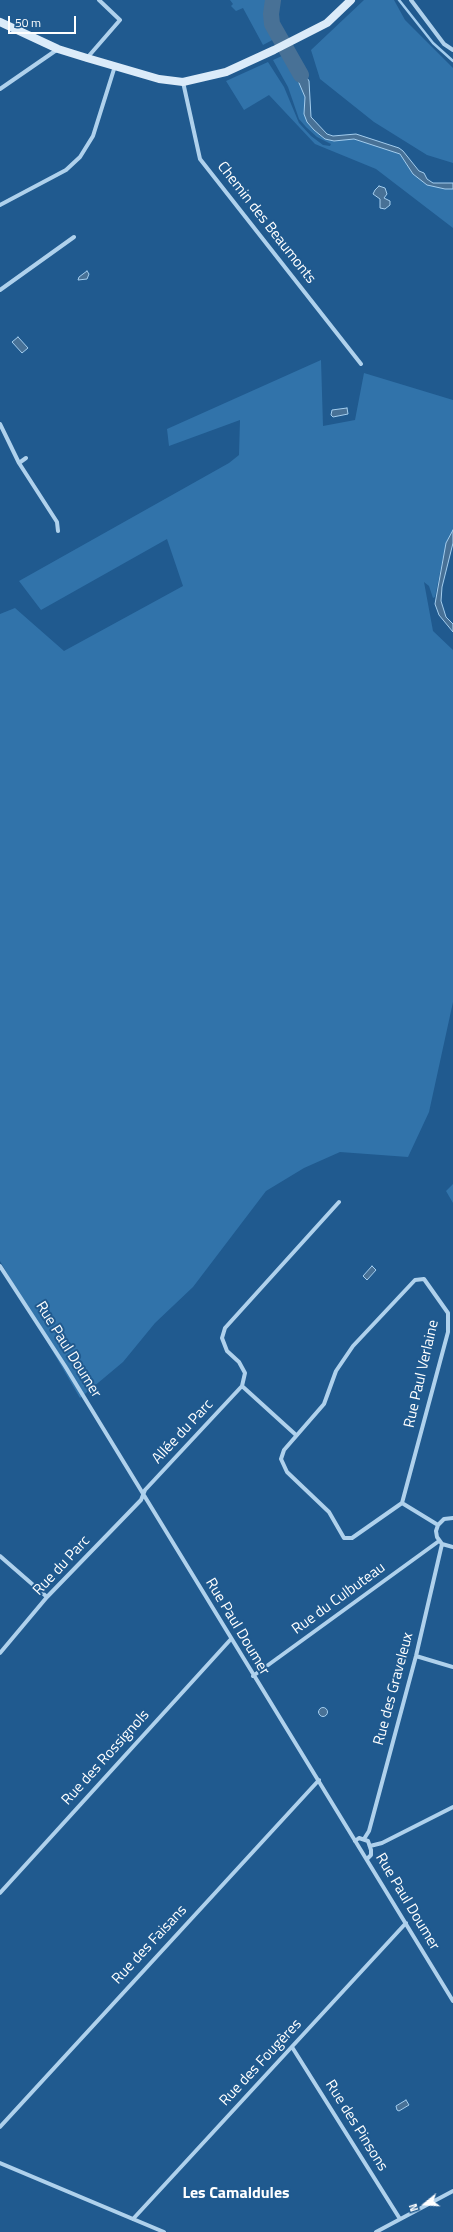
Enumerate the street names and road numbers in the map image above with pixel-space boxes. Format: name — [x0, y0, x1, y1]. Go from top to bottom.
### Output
street label: Chemin des Beaumonts — [213, 158, 319, 288]
street label: Rue Paul Doumer — [31, 1299, 105, 1401]
street label: Rue Paul Verlaine — [401, 1318, 443, 1430]
street label: Allée du Parc — [149, 1396, 217, 1468]
street label: Rue du Parc — [30, 1532, 94, 1600]
street label: Rue du Culbuteau — [289, 1559, 389, 1639]
street label: Rue Paul Doumer — [201, 1575, 273, 1679]
street label: Rue des Graveleux — [370, 1631, 418, 1747]
street label: Rue des Rossignols — [58, 1707, 154, 1809]
street label: Rue Paul Doumer — [371, 1850, 443, 1954]
street label: Rue des Faisans — [109, 1902, 191, 1988]
street label: Rue des Fougères — [216, 2016, 306, 2110]
street label: Rue des Pinsons — [321, 2077, 391, 2175]

